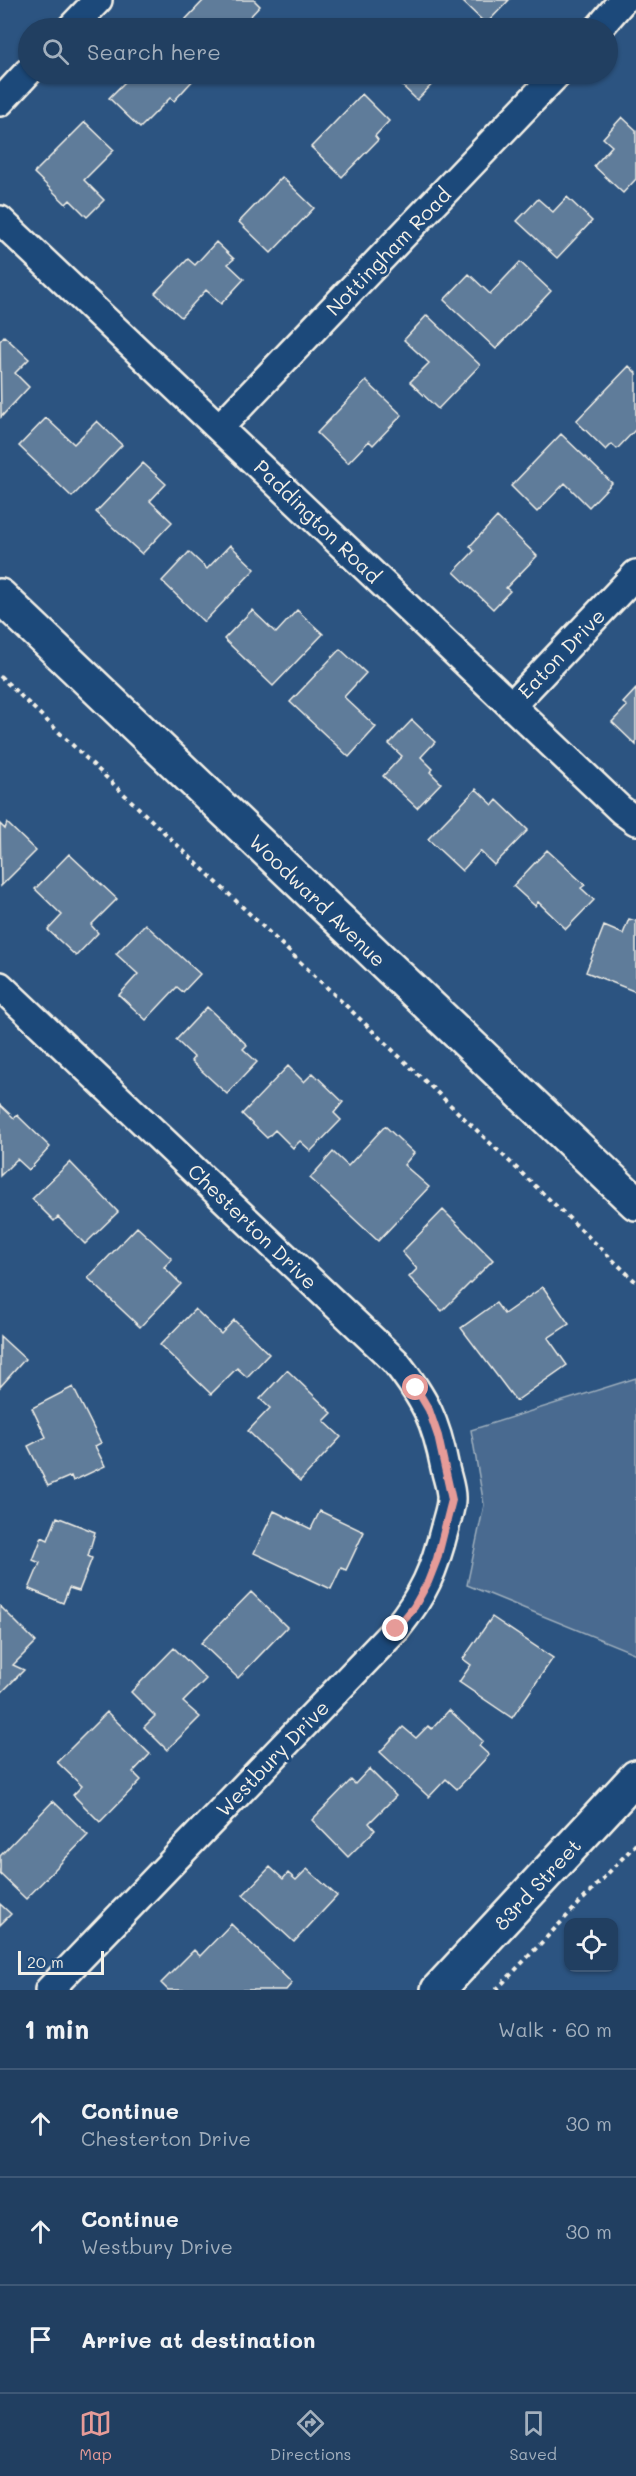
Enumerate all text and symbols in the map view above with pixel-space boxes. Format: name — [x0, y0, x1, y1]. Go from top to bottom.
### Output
search box — [18, 18, 618, 84]
icon: search — [39, 35, 72, 68]
text: Search here — [87, 37, 221, 66]
street label: Nottingham Road — [320, 181, 456, 321]
street label: Paddington Road — [249, 454, 387, 588]
street label: Eaton Drive — [512, 603, 610, 703]
street label: Woodward Avenue — [244, 828, 392, 972]
street label: Chesterton Drive — [183, 1158, 323, 1294]
route start — [402, 1374, 428, 1400]
route end — [382, 1615, 408, 1641]
street label: Westbury Drive — [210, 1694, 334, 1822]
street label: 83rd Street — [488, 1832, 586, 1936]
map controls — [564, 1918, 618, 1972]
button: locate — [564, 1918, 618, 1972]
scale bar — [18, 1948, 104, 1976]
text: 20 m — [27, 1951, 64, 1972]
text: 1 min — [24, 2012, 89, 2046]
text: Walk · 60 m — [498, 2016, 612, 2042]
text: Continue — [81, 2096, 179, 2125]
icon: ahead — [24, 2107, 57, 2140]
text: 30 m — [566, 2110, 612, 2136]
text: Chesterton Drive — [81, 2125, 251, 2151]
text: Continue — [81, 2204, 179, 2233]
icon: ahead — [24, 2215, 57, 2248]
text: 30 m — [566, 2218, 612, 2244]
text: Westbury Drive — [81, 2233, 233, 2259]
icon: arrive — [24, 2323, 57, 2356]
text: Arrive at destination — [81, 2325, 316, 2354]
tab: Map — [79, 2407, 112, 2464]
tab: Directions — [270, 2407, 351, 2464]
tab: Saved — [509, 2407, 557, 2464]

